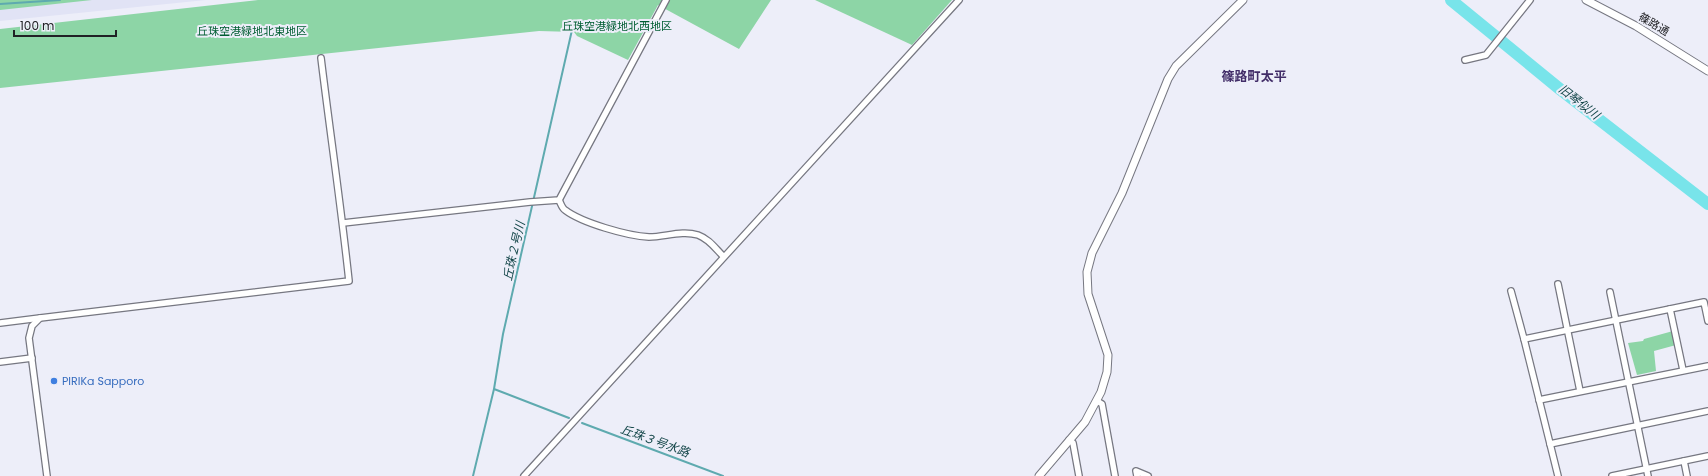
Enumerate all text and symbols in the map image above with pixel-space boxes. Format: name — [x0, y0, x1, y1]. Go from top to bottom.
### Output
street label: 篠路通 — [1636, 9, 1672, 39]
scale bar — [14, 12, 116, 38]
text: 100 m — [20, 17, 54, 34]
park label: 丘珠空港緑地北西地区 — [562, 18, 672, 34]
park label: 丘珠空港緑地北東地区 — [197, 23, 307, 39]
district label: 篠路町太平 — [1221, 67, 1287, 86]
water label: 旧琴似川 — [1555, 80, 1605, 124]
water label: 丘珠２号川 — [498, 218, 529, 282]
place label: PIRIKa Sapporo — [62, 373, 144, 389]
marker: PIRIKa Sapporo — [49, 376, 59, 386]
water label: 丘珠３号水路 — [618, 420, 693, 461]

